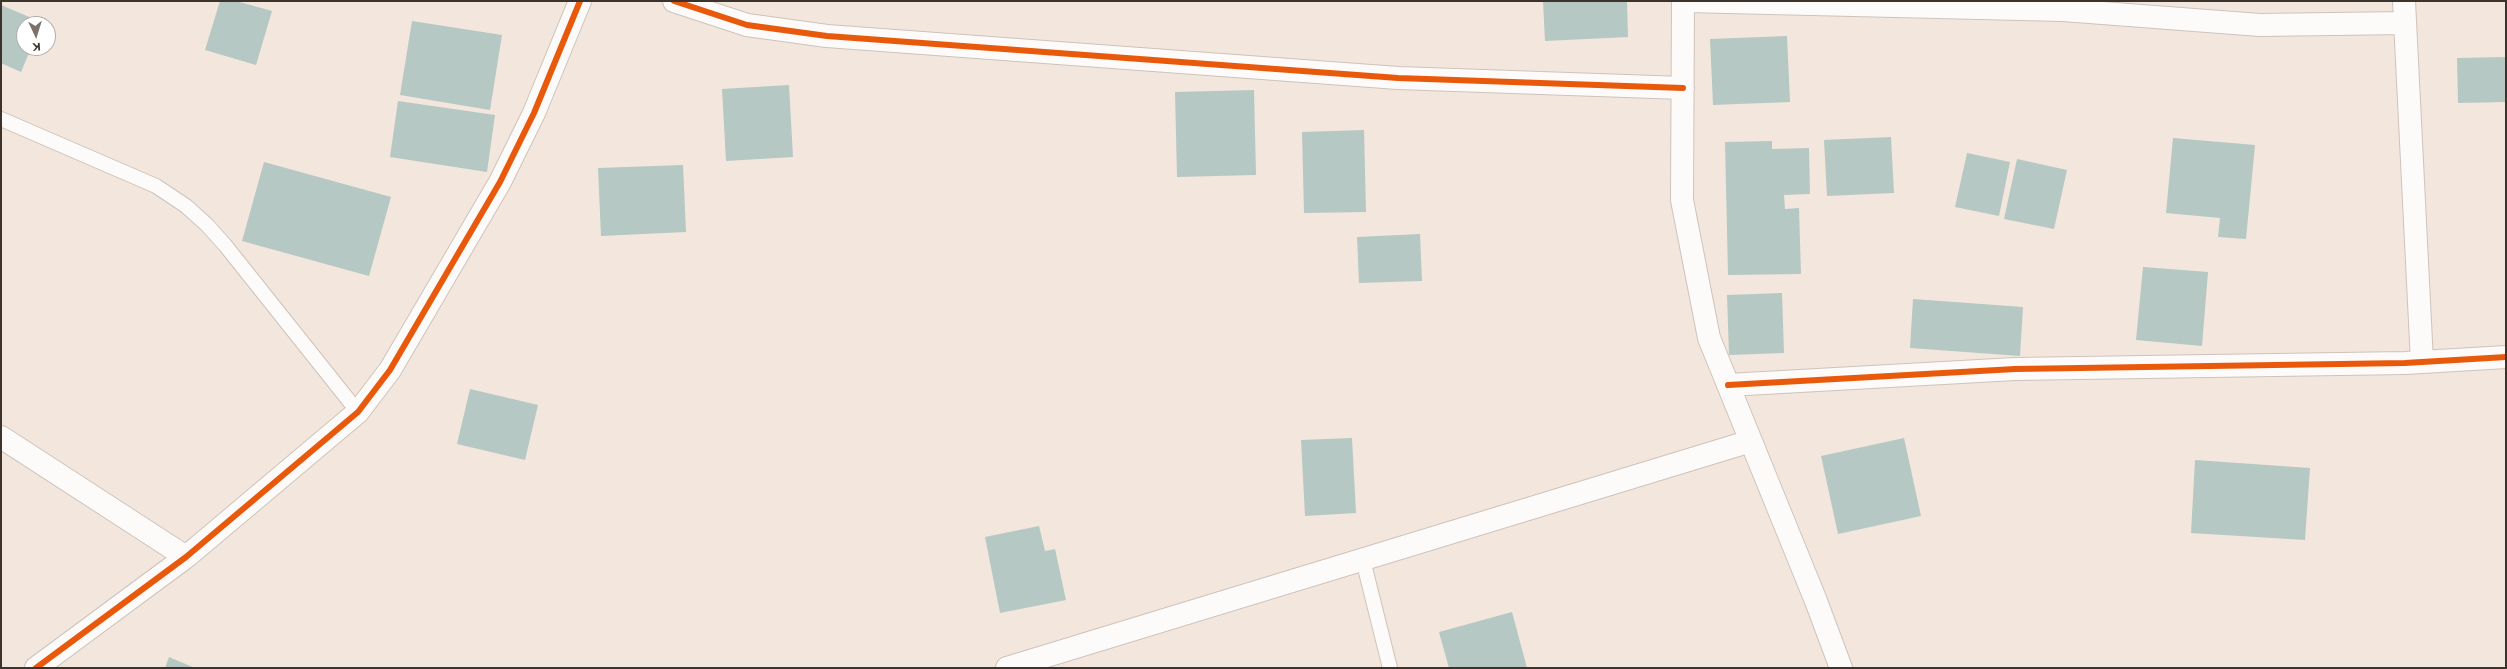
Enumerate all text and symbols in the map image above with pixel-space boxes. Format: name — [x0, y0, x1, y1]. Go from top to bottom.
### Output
north arrow — [16, 16, 56, 56]
text: K — [32, 40, 41, 54]

